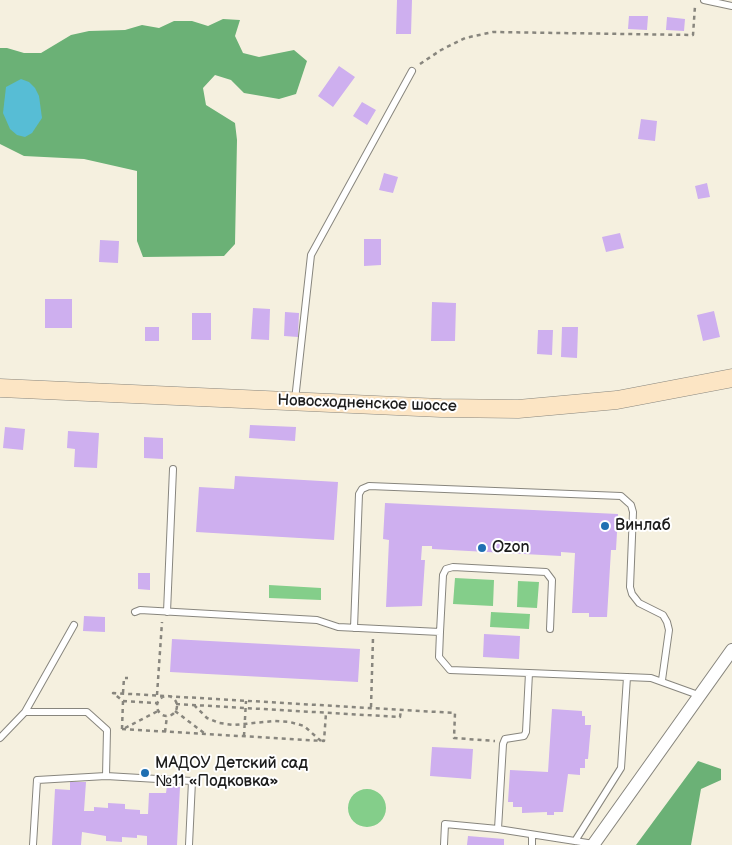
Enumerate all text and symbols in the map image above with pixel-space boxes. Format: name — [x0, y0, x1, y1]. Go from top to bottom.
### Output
street label: Новосходненское шоссе — [277, 391, 457, 417]
place label: Винлаб — [615, 516, 670, 536]
marker: Винлаб — [599, 520, 611, 532]
place label: Ozon — [492, 538, 530, 558]
marker: Ozon — [476, 542, 488, 554]
place label: МАДОУ Детский сад №11 «Подковка» — [155, 754, 308, 792]
marker: МАДОУ Детский сад №11 «Подковка» — [139, 767, 151, 779]

